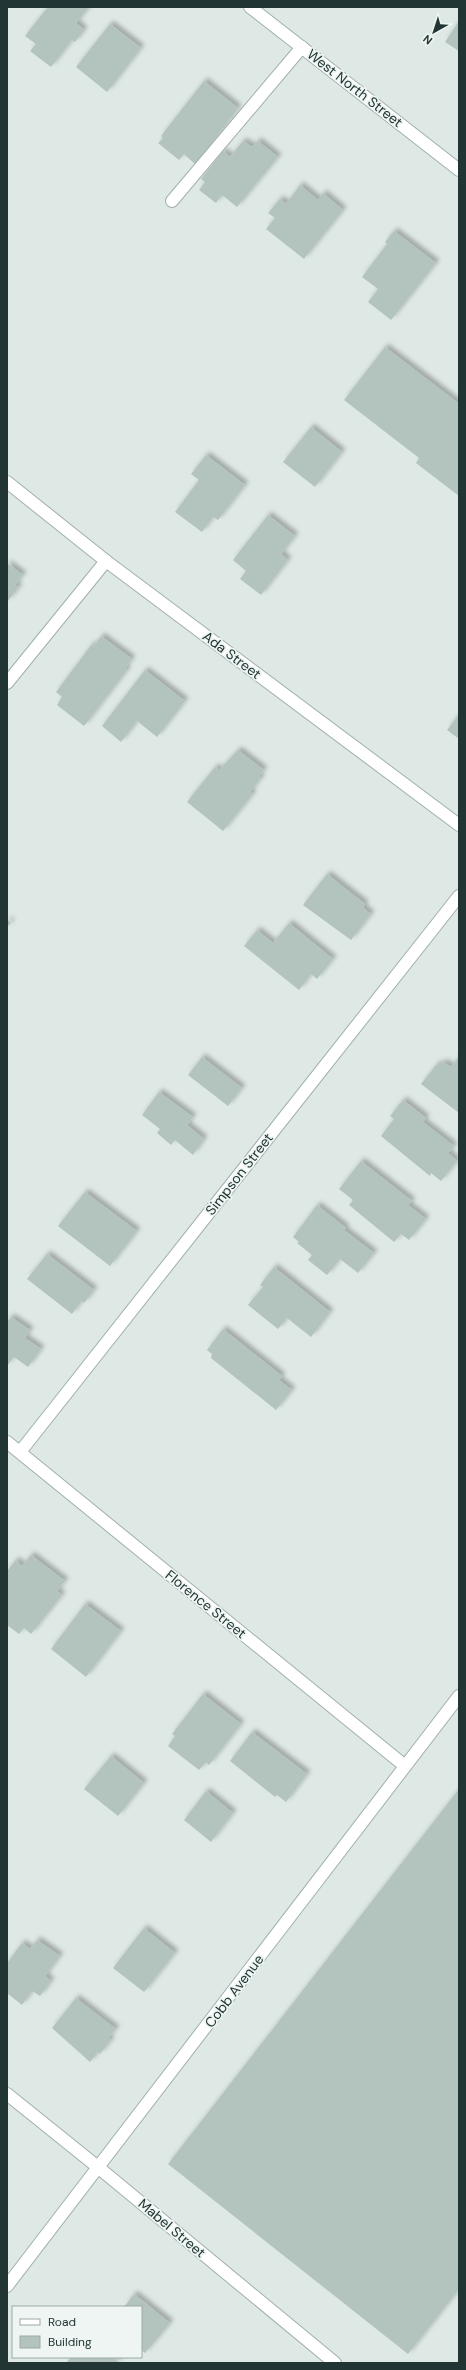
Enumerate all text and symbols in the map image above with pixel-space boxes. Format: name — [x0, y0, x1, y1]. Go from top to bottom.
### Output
north arrow — [414, 12, 454, 52]
text: N — [420, 32, 435, 48]
street label: West North Street — [303, 45, 407, 131]
street label: Ada Street — [199, 627, 265, 683]
street label: Simpson Street — [201, 1129, 277, 1219]
street label: Florence Street — [162, 1566, 250, 1642]
street label: Cobb Avenue — [201, 1951, 267, 2031]
street label: Mabel Street — [135, 2195, 209, 2261]
legend — [12, 2306, 142, 2358]
text: Road — [48, 2314, 76, 2330]
text: Building — [48, 2334, 92, 2350]

